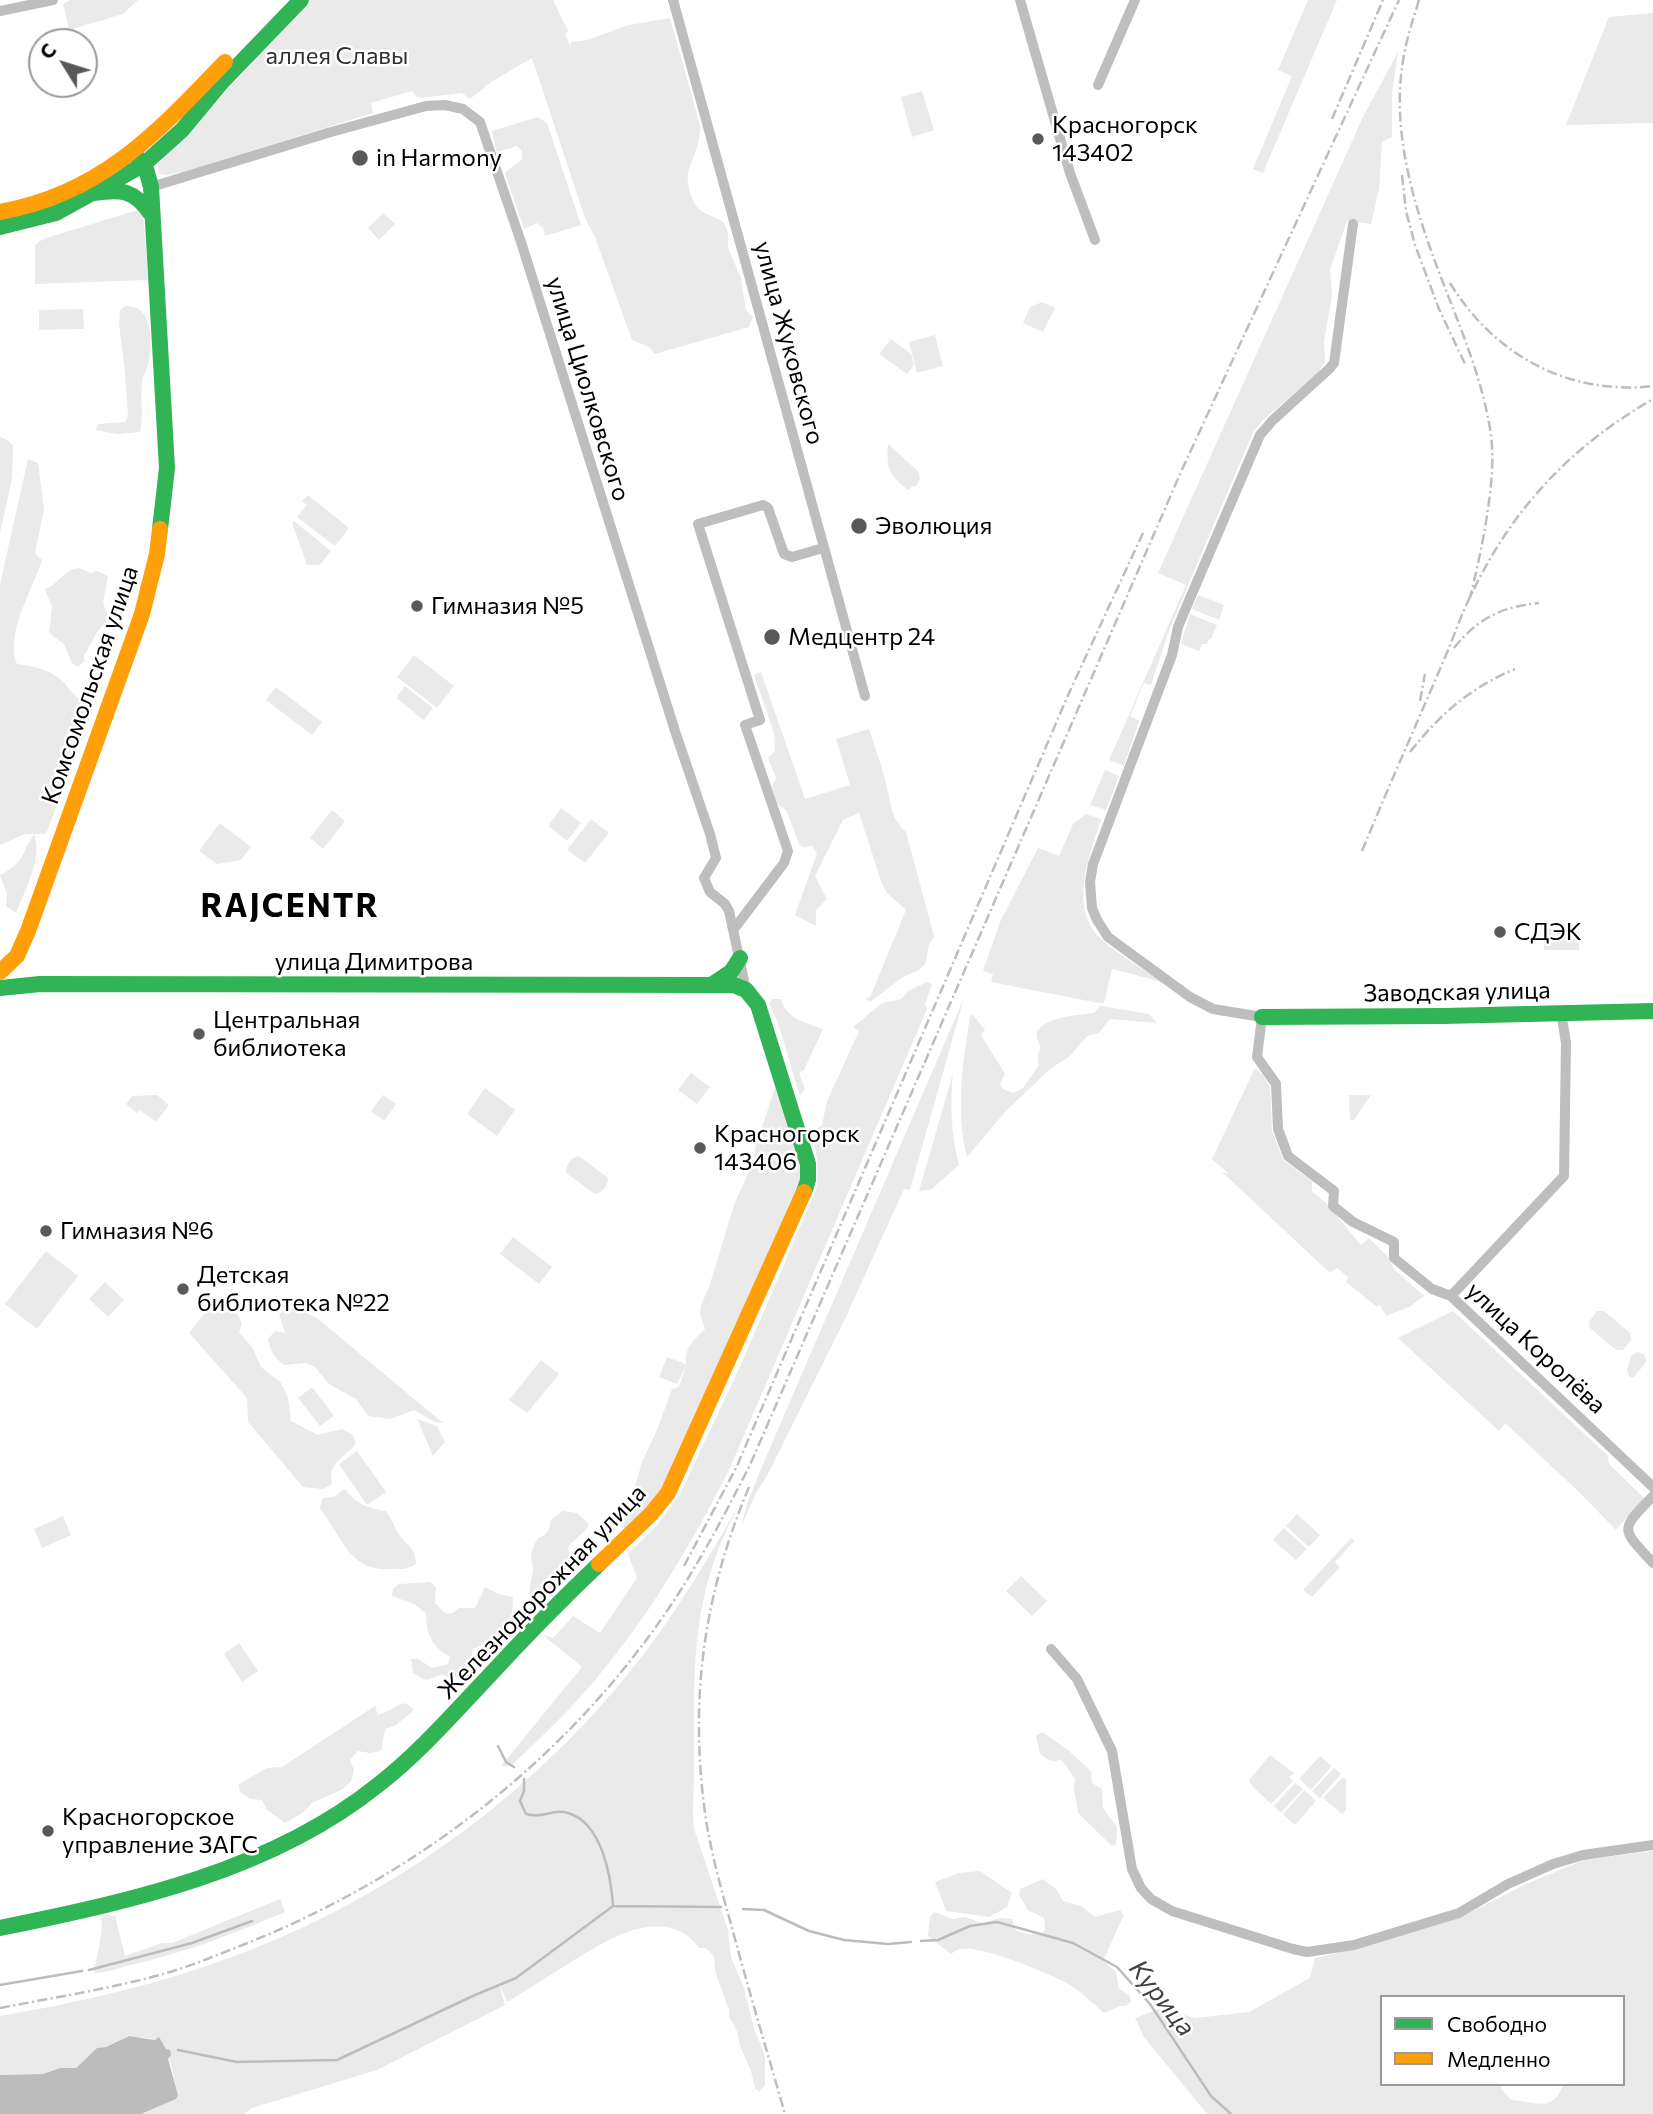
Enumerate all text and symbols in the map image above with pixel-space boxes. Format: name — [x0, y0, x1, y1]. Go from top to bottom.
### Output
north arrow — [28, 28, 98, 98]
text: С — [35, 39, 61, 63]
park label: аллея Славы — [266, 42, 408, 70]
place label: Красногорск 143402 — [1052, 111, 1198, 167]
marker: Красногорск 143402 — [1030, 131, 1046, 147]
place label: in Harmony — [376, 144, 502, 172]
marker: in Harmony — [350, 148, 370, 168]
street label: улица Жуковского — [748, 238, 830, 448]
street label: улица Циолковского — [540, 273, 636, 505]
place label: Эволюция — [875, 512, 992, 540]
marker: Эволюция — [849, 516, 869, 536]
street label: Комсомольская улица — [36, 562, 144, 808]
place label: Гимназия №5 — [431, 592, 584, 620]
marker: Гимназия №5 — [409, 598, 425, 614]
place label: Медцентр 24 — [788, 623, 935, 651]
marker: Медцентр 24 — [762, 627, 782, 647]
district label: RAJCENTR — [201, 887, 379, 925]
place label: СДЭК — [1514, 918, 1582, 946]
marker: СДЭК — [1492, 924, 1508, 940]
street label: улица Димитрова — [275, 948, 473, 976]
street label: Заводская улица — [1363, 976, 1551, 1008]
place label: Центральная библиотека — [213, 1006, 360, 1062]
marker: Центральная библиотека — [191, 1026, 207, 1042]
place label: Красногорск 143406 — [714, 1120, 860, 1176]
marker: Красногорск 143406 — [692, 1140, 708, 1156]
place label: Гимназия №6 — [60, 1217, 214, 1245]
marker: Гимназия №6 — [38, 1223, 54, 1239]
place label: Детская библиотека №22 — [197, 1261, 390, 1317]
street label: улица Королёва — [1460, 1276, 1612, 1420]
marker: Детская библиотека №22 — [175, 1281, 191, 1297]
street label: Железнодорожная улица — [432, 1479, 652, 1705]
place label: Красногорское управление ЗАГС — [62, 1803, 258, 1859]
marker: Красногорское управление ЗАГС — [40, 1823, 56, 1839]
water label: Курица — [1122, 1954, 1202, 2042]
legend — [1380, 1995, 1625, 2086]
text: Свободно — [1447, 2011, 1547, 2036]
text: Медленно — [1447, 2046, 1551, 2071]

